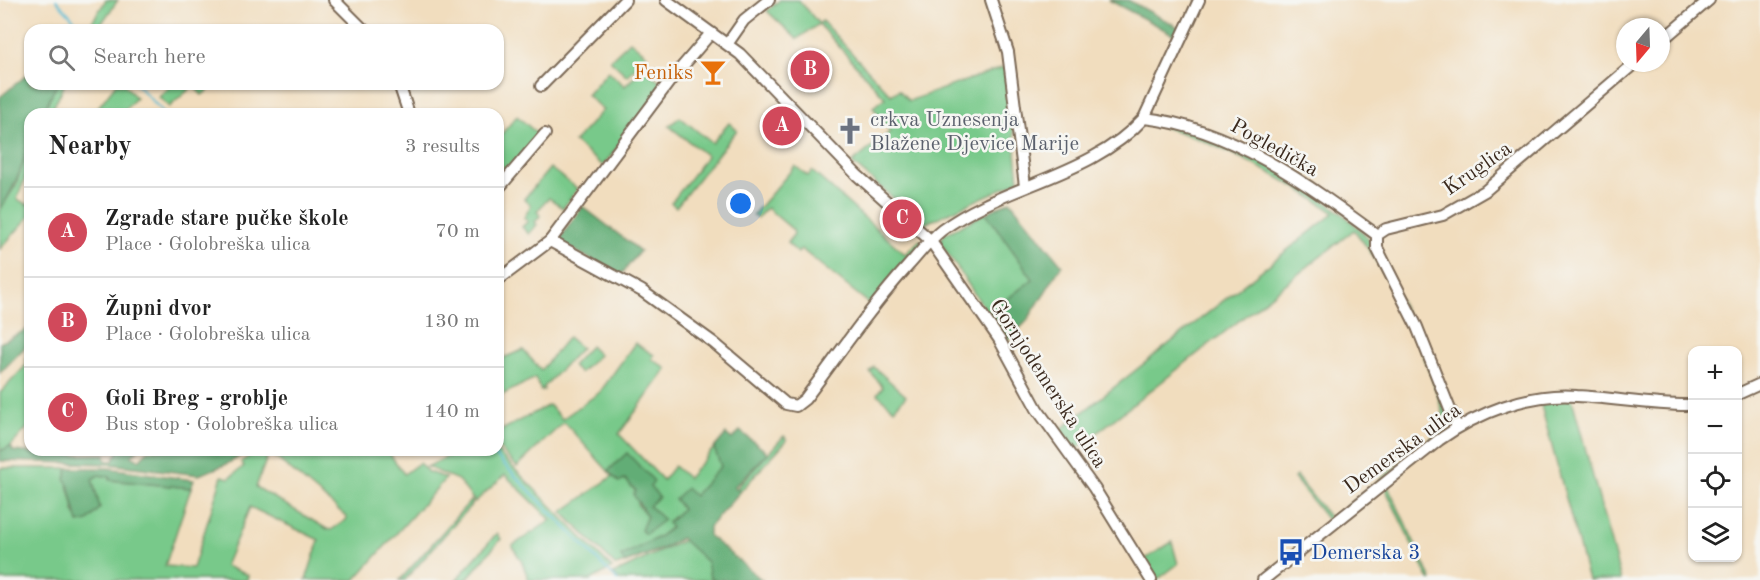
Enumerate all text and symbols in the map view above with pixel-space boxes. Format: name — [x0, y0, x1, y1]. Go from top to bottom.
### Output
north arrow — [1616, 18, 1670, 72]
search box — [24, 24, 504, 90]
icon: search — [45, 41, 78, 74]
text: Search here — [93, 46, 206, 68]
pin: B — [790, 48, 830, 92]
bar icon: Feniks — [698, 57, 728, 87]
place label: Feniks — [634, 63, 693, 84]
pin: A — [762, 104, 802, 148]
place label: crkva Uznesenja Blažene Djevice Marije — [870, 110, 1079, 155]
church icon: crkva Uznesenja Blažene Djevice Marije — [835, 116, 865, 146]
street label: Pogledička — [1227, 116, 1322, 181]
text: Nearby — [48, 134, 132, 160]
text: 3 results — [405, 137, 480, 157]
street label: Kruglica — [1440, 138, 1516, 200]
your location — [726, 189, 755, 218]
pin: C — [882, 196, 922, 242]
text: Zgrade stare pučke škole — [105, 208, 349, 230]
text: A — [60, 222, 75, 242]
text: 70 m — [435, 222, 480, 242]
text: Place · Golobreška ulica — [105, 235, 311, 255]
street label: Gornjodemerska ulica — [985, 296, 1110, 472]
text: Župni dvor — [105, 298, 211, 320]
text: B — [60, 312, 75, 332]
text: 130 m — [424, 312, 480, 332]
text: Place · Golobreška ulica — [105, 325, 311, 345]
map controls — [1688, 346, 1742, 562]
button: + — [1688, 346, 1742, 400]
text: Goli Breg - groblje — [105, 388, 288, 410]
street label: Demerska ulica — [1340, 400, 1465, 499]
button: − — [1688, 400, 1742, 454]
text: C — [61, 402, 74, 422]
text: 140 m — [424, 402, 480, 422]
text: Bus stop · Golobreška ulica — [105, 415, 338, 435]
button: locate — [1688, 454, 1742, 508]
button: layers — [1688, 508, 1742, 562]
bus stop icon: Demerska 3 — [1276, 537, 1306, 567]
place label: Demerska 3 — [1311, 543, 1420, 564]

